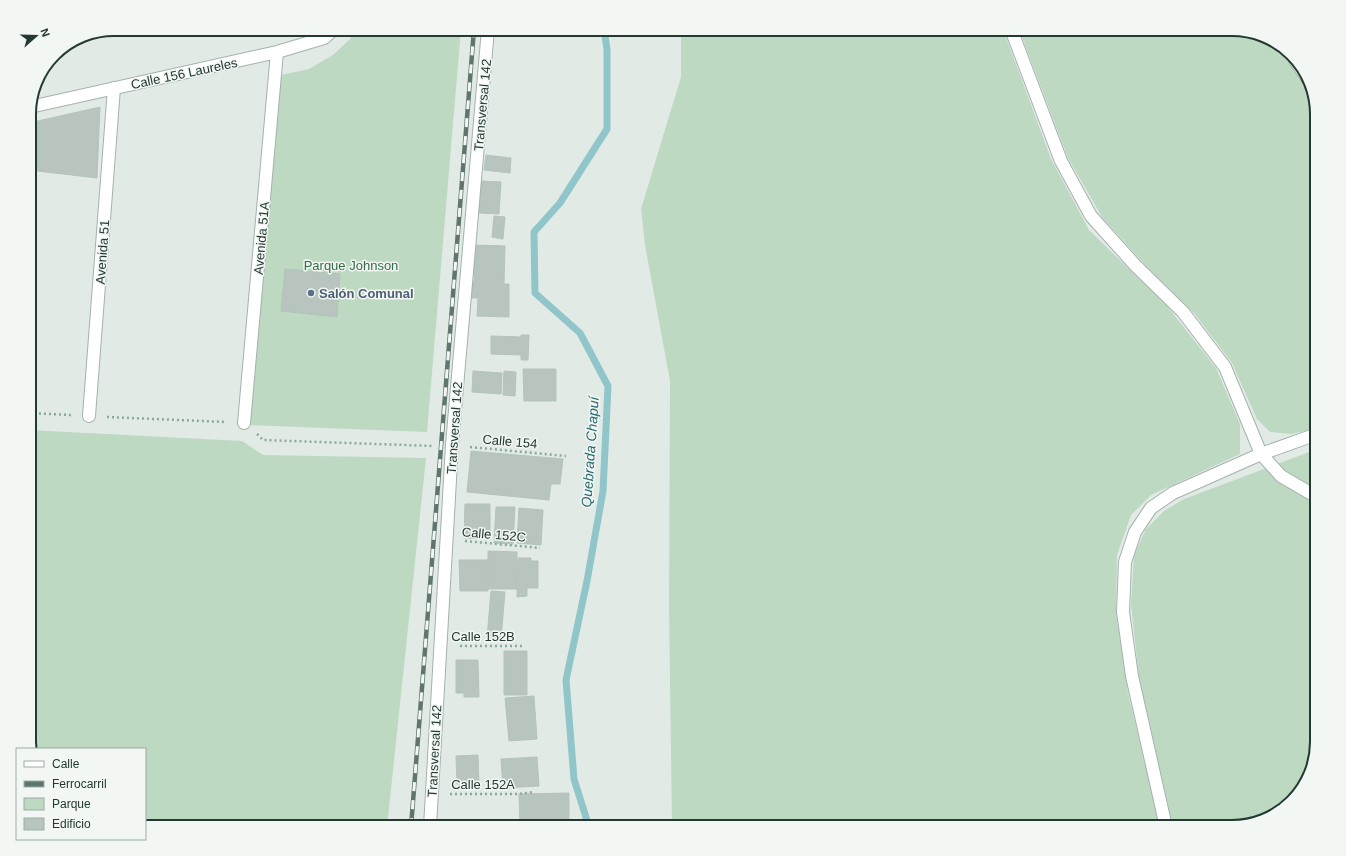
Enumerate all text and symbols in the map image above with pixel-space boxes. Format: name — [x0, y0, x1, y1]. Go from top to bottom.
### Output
north arrow — [16, 16, 56, 56]
text: N — [38, 27, 52, 38]
street label: Calle 156 Laureles — [130, 55, 239, 92]
street label: Transversal 142 — [471, 58, 494, 152]
street label: Avenida 51A — [251, 200, 272, 275]
street label: Avenida 51 — [93, 219, 112, 285]
park label: Parque Johnson — [304, 258, 398, 273]
place label: Salón Comunal — [319, 286, 414, 301]
marker: Salón Comunal — [306, 288, 316, 298]
street label: Transversal 142 — [444, 381, 465, 475]
water label: Quebrada Chapuí — [578, 394, 602, 508]
street label: Calle 154 — [482, 432, 538, 451]
street label: Calle 152C — [461, 524, 527, 545]
street label: Calle 152B — [451, 629, 515, 644]
street label: Transversal 142 — [425, 704, 444, 798]
legend — [16, 748, 146, 840]
text: Calle — [52, 757, 80, 771]
text: Ferrocarril — [52, 777, 107, 791]
street label: Calle 152A — [451, 777, 515, 792]
text: Parque — [52, 797, 91, 811]
text: Edificio — [52, 817, 91, 831]

